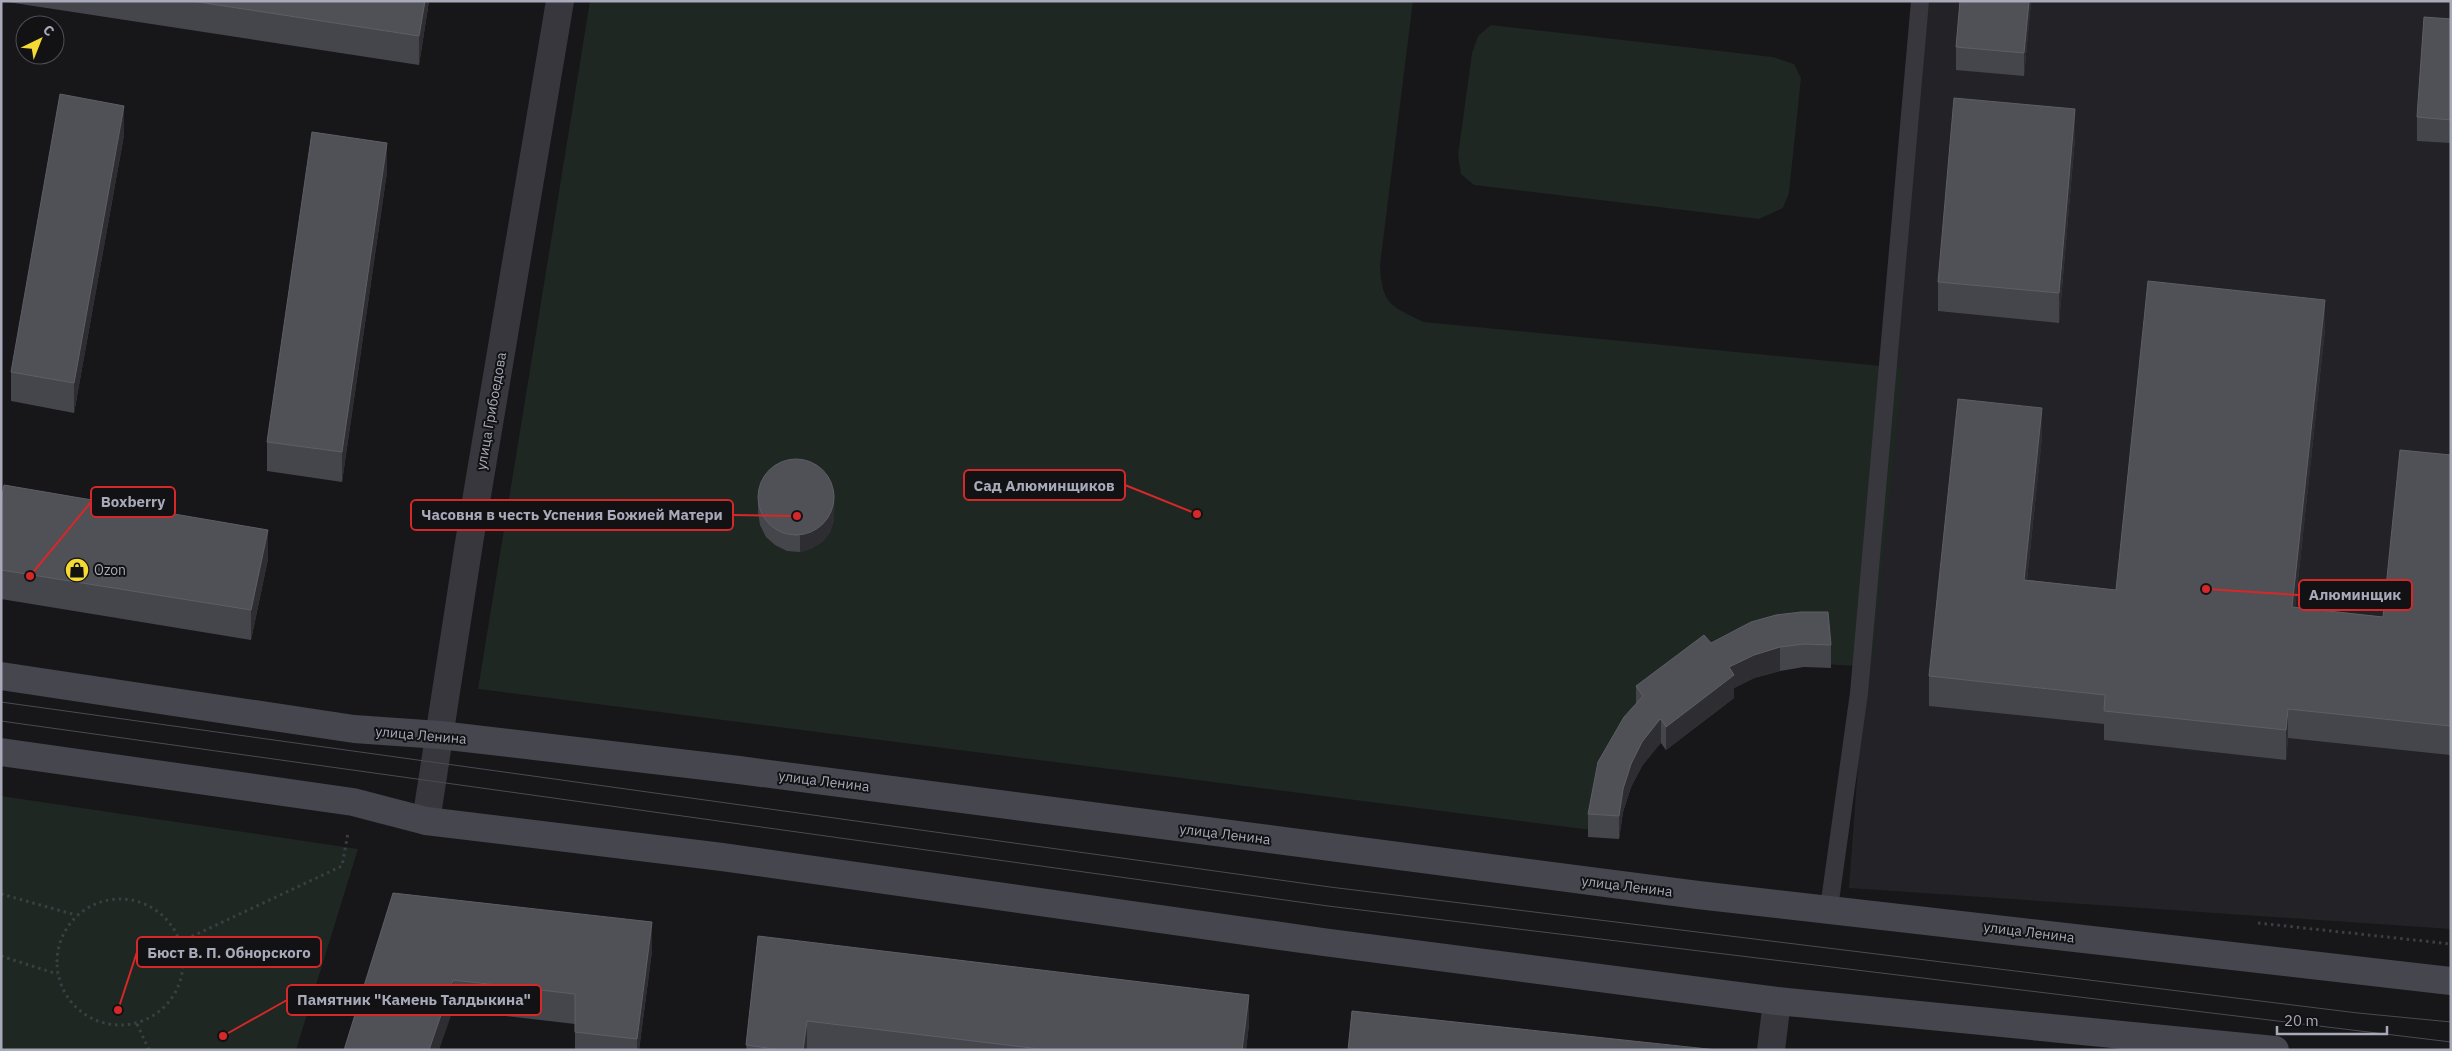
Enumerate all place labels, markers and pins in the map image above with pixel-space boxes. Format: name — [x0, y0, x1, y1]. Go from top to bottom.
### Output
callout: Сад Алюминщиков — [964, 470, 1125, 500]
callout: Boxberry — [91, 487, 175, 517]
callout: Часовня в честь Успения Божией Матери — [411, 500, 733, 530]
shop icon: Ozon — [64, 557, 90, 583]
place label: Ozon — [94, 561, 126, 579]
callout: Алюминщик — [2299, 580, 2412, 610]
callout: Бюст В. П. Обнорского — [137, 937, 321, 967]
callout: Памятник "Камень Талдыкина" — [287, 985, 541, 1015]

